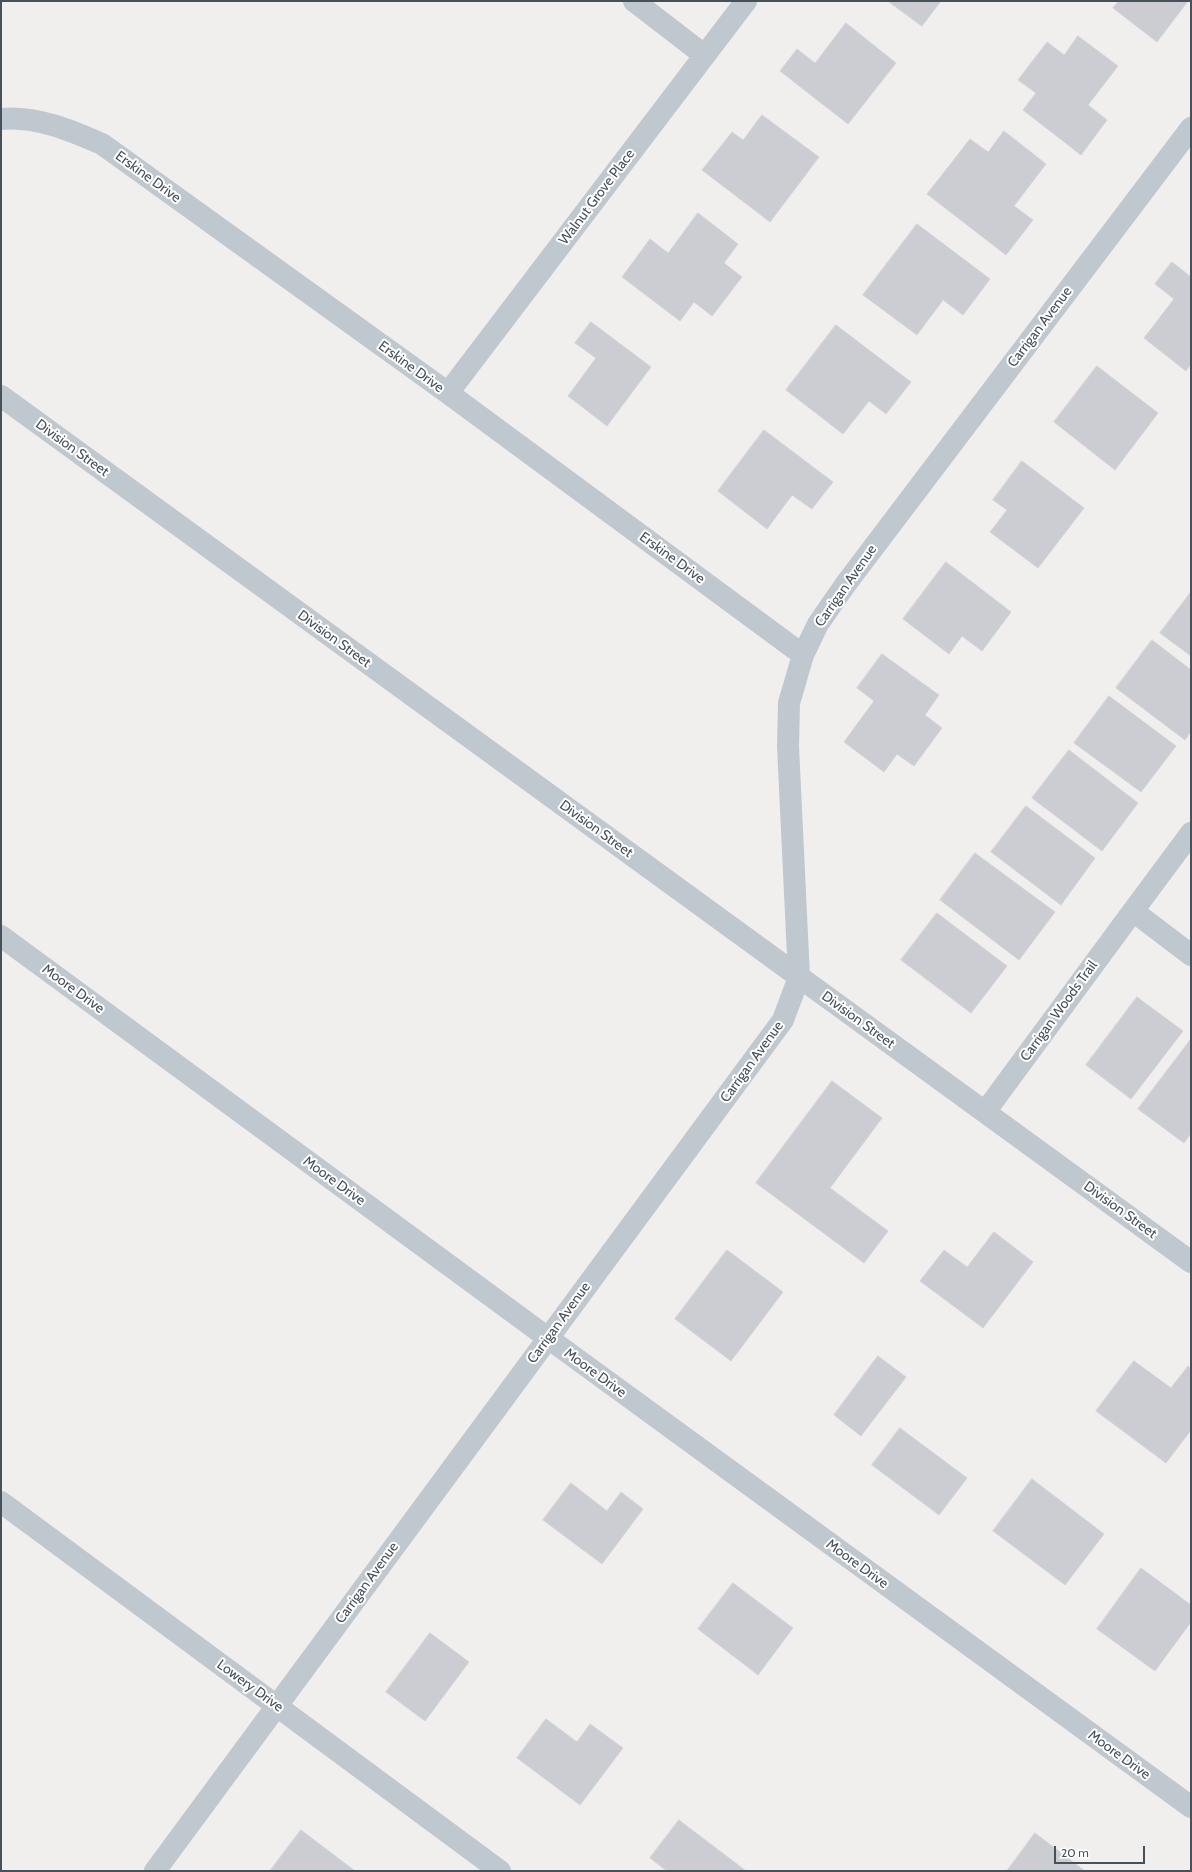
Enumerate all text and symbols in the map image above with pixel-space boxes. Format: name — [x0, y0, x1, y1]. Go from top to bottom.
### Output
street label: Walnut Grove Place — [556, 146, 638, 248]
street label: Erskine Drive — [112, 148, 184, 206]
street label: Carrigan Avenue — [1004, 284, 1076, 370]
street label: Erskine Drive — [375, 338, 447, 396]
street label: Division Street — [32, 416, 112, 480]
street label: Erskine Drive — [636, 529, 708, 587]
street label: Carrigan Avenue — [812, 542, 880, 630]
street label: Division Street — [294, 607, 374, 671]
street label: Division Street — [556, 797, 636, 861]
street label: Carrigan Woods Trail — [1017, 957, 1101, 1065]
street label: Moore Drive — [39, 961, 107, 1017]
street label: Division Street — [818, 988, 898, 1052]
street label: Carrigan Avenue — [717, 1018, 787, 1106]
street label: Moore Drive — [300, 1153, 368, 1209]
street label: Division Street — [1080, 1178, 1160, 1242]
street label: Carrigan Avenue — [524, 1279, 594, 1367]
street label: Moore Drive — [561, 1345, 629, 1401]
street label: Moore Drive — [823, 1536, 891, 1592]
street label: Carrigan Avenue — [332, 1539, 402, 1627]
street label: Lowery Drive — [214, 1656, 286, 1716]
street label: Moore Drive — [1085, 1727, 1153, 1783]
scale bar — [1056, 1838, 1147, 1864]
text: 20 m — [1061, 1845, 1089, 1860]

